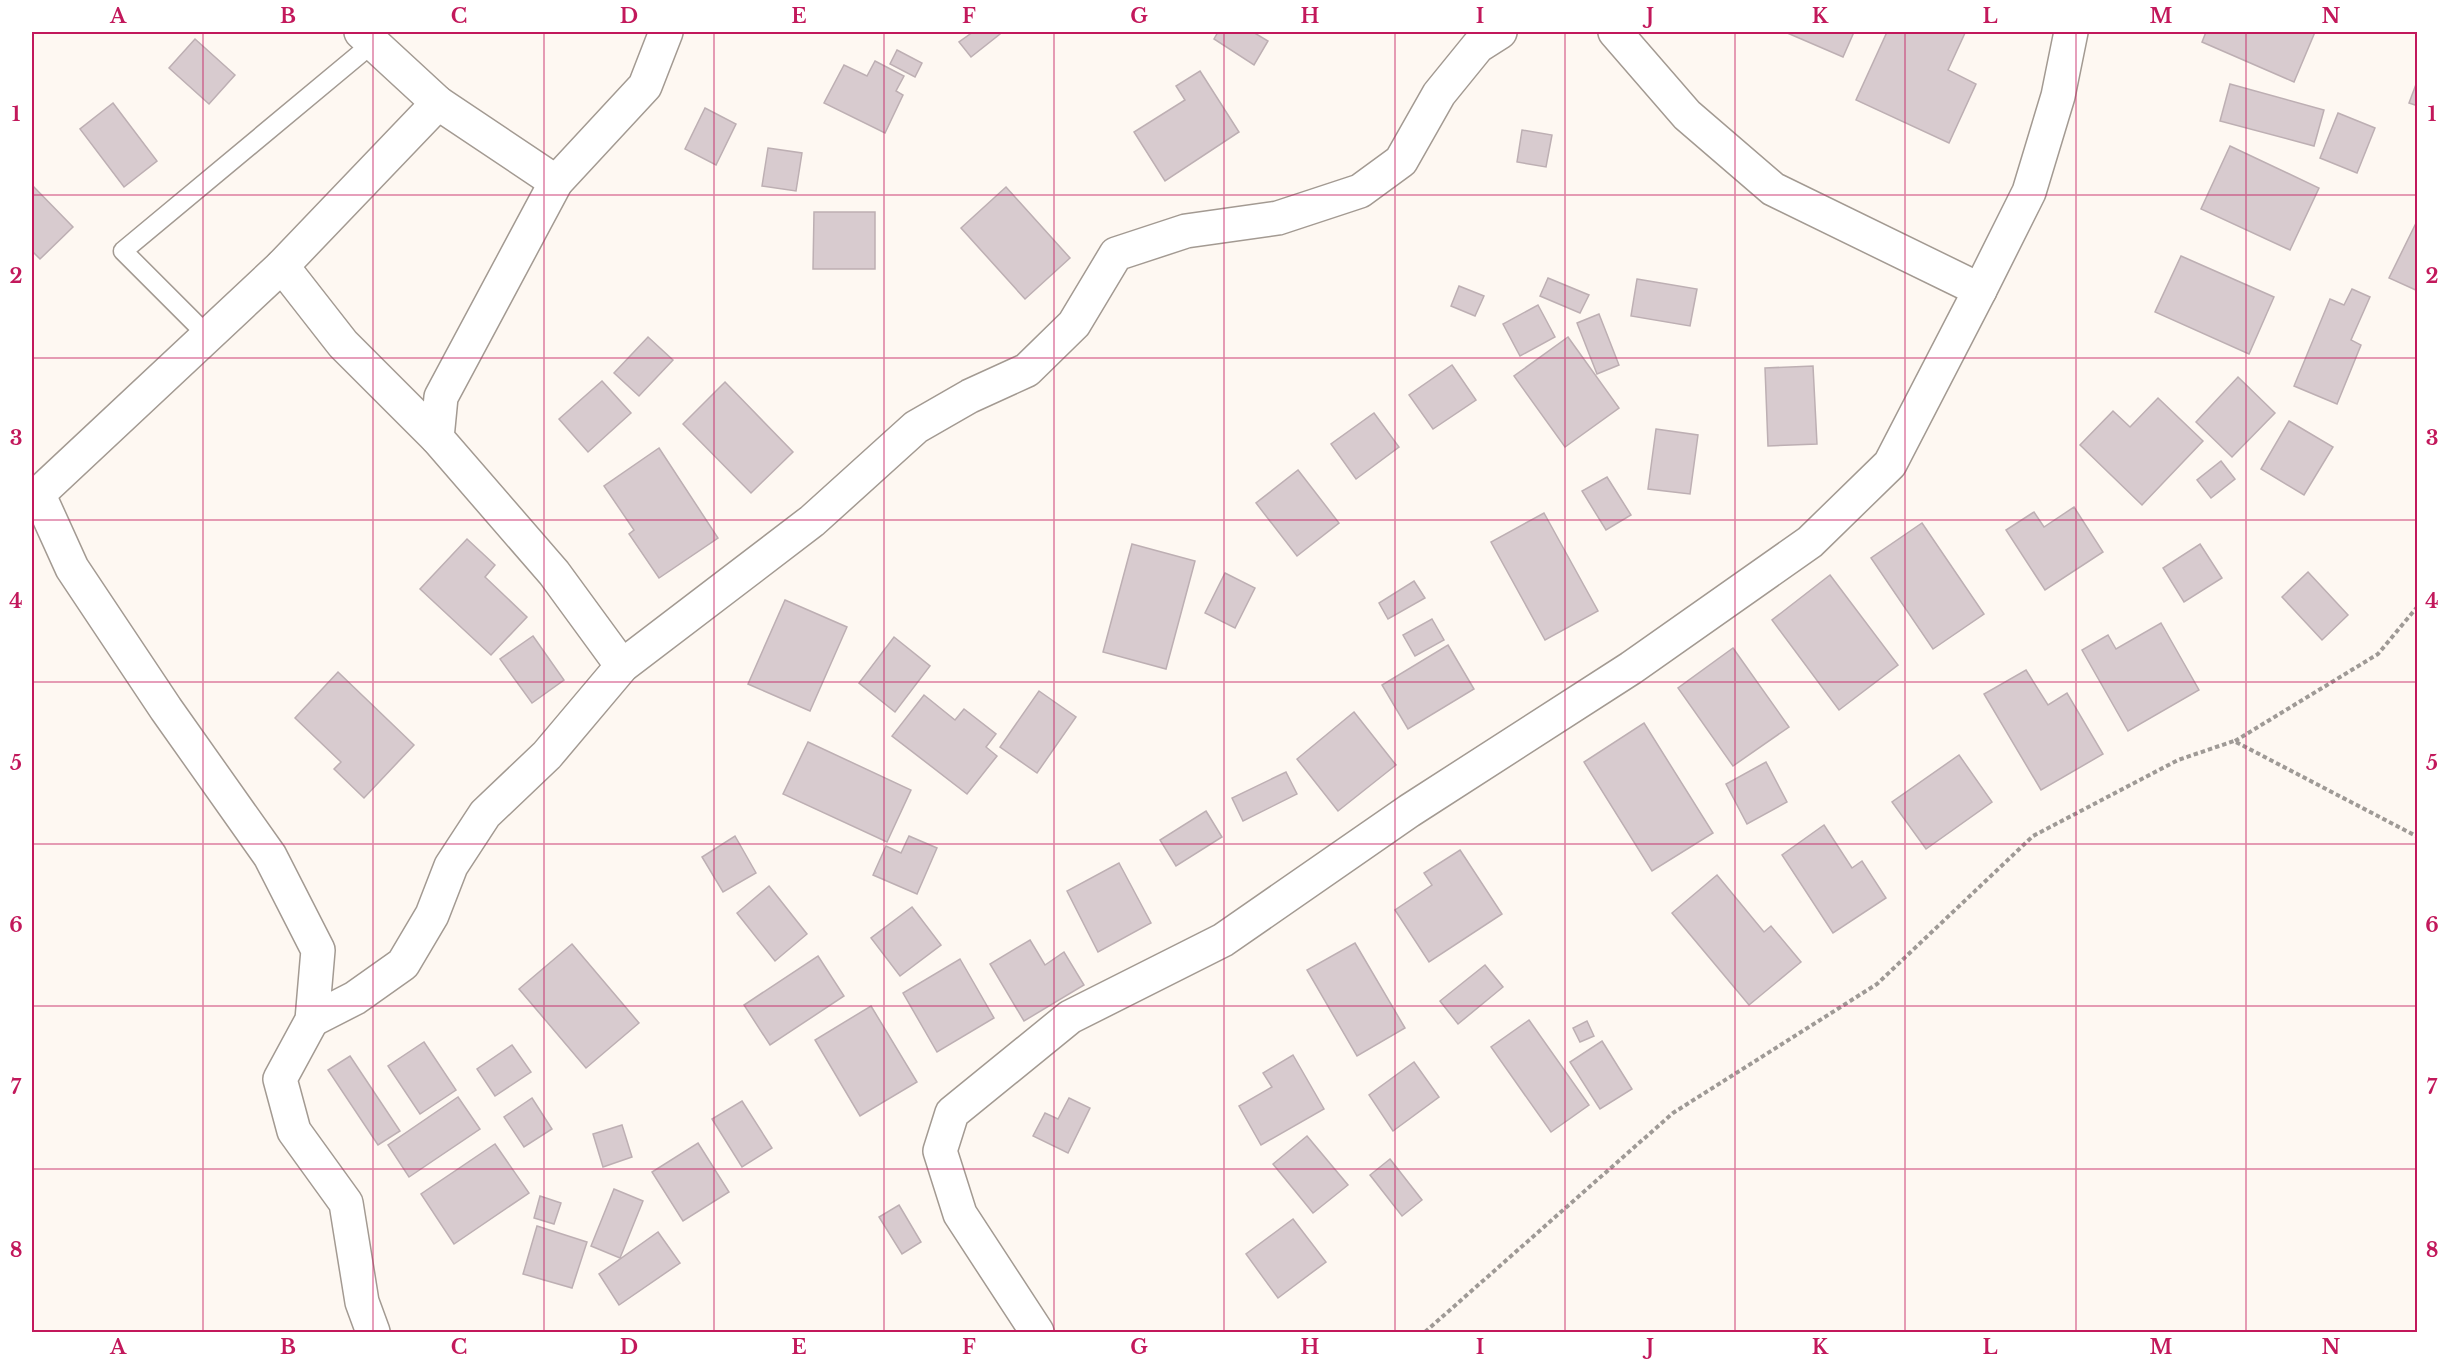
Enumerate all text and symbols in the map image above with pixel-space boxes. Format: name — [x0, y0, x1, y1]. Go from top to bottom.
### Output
text: A — [109, 4, 127, 28]
text: B — [280, 4, 296, 28]
text: C — [451, 4, 467, 28]
text: D — [620, 4, 638, 28]
text: E — [791, 4, 807, 28]
text: F — [962, 4, 976, 28]
text: G — [1130, 4, 1148, 28]
text: H — [1301, 4, 1320, 28]
text: I — [1476, 4, 1484, 28]
text: J — [1642, 4, 1654, 28]
text: K — [1812, 4, 1829, 28]
text: L — [1982, 4, 1998, 28]
text: M — [2150, 4, 2173, 28]
text: N — [2322, 4, 2341, 28]
text: 1 — [12, 102, 21, 126]
text: 1 — [2428, 102, 2437, 126]
text: 2 — [9, 264, 23, 288]
text: 2 — [2425, 264, 2439, 288]
text: 3 — [10, 426, 22, 450]
text: 3 — [2426, 426, 2438, 450]
text: 4 — [9, 589, 23, 613]
text: 4 — [2425, 589, 2439, 613]
text: 5 — [10, 751, 22, 775]
text: 5 — [2426, 751, 2438, 775]
text: 6 — [9, 913, 23, 937]
text: 6 — [2425, 913, 2439, 937]
text: 7 — [11, 1075, 22, 1099]
text: 7 — [2427, 1075, 2438, 1099]
text: 8 — [10, 1238, 22, 1262]
text: 8 — [2426, 1238, 2438, 1262]
text: A — [109, 1335, 127, 1359]
text: B — [280, 1335, 296, 1359]
text: C — [451, 1335, 467, 1359]
text: D — [620, 1335, 638, 1359]
text: E — [791, 1335, 807, 1359]
text: F — [962, 1335, 976, 1359]
text: G — [1130, 1335, 1148, 1359]
text: H — [1301, 1335, 1320, 1359]
text: I — [1476, 1335, 1484, 1359]
text: J — [1642, 1335, 1654, 1359]
text: K — [1812, 1335, 1829, 1359]
text: L — [1982, 1335, 1998, 1359]
text: M — [2150, 1335, 2173, 1359]
text: N — [2322, 1335, 2341, 1359]

